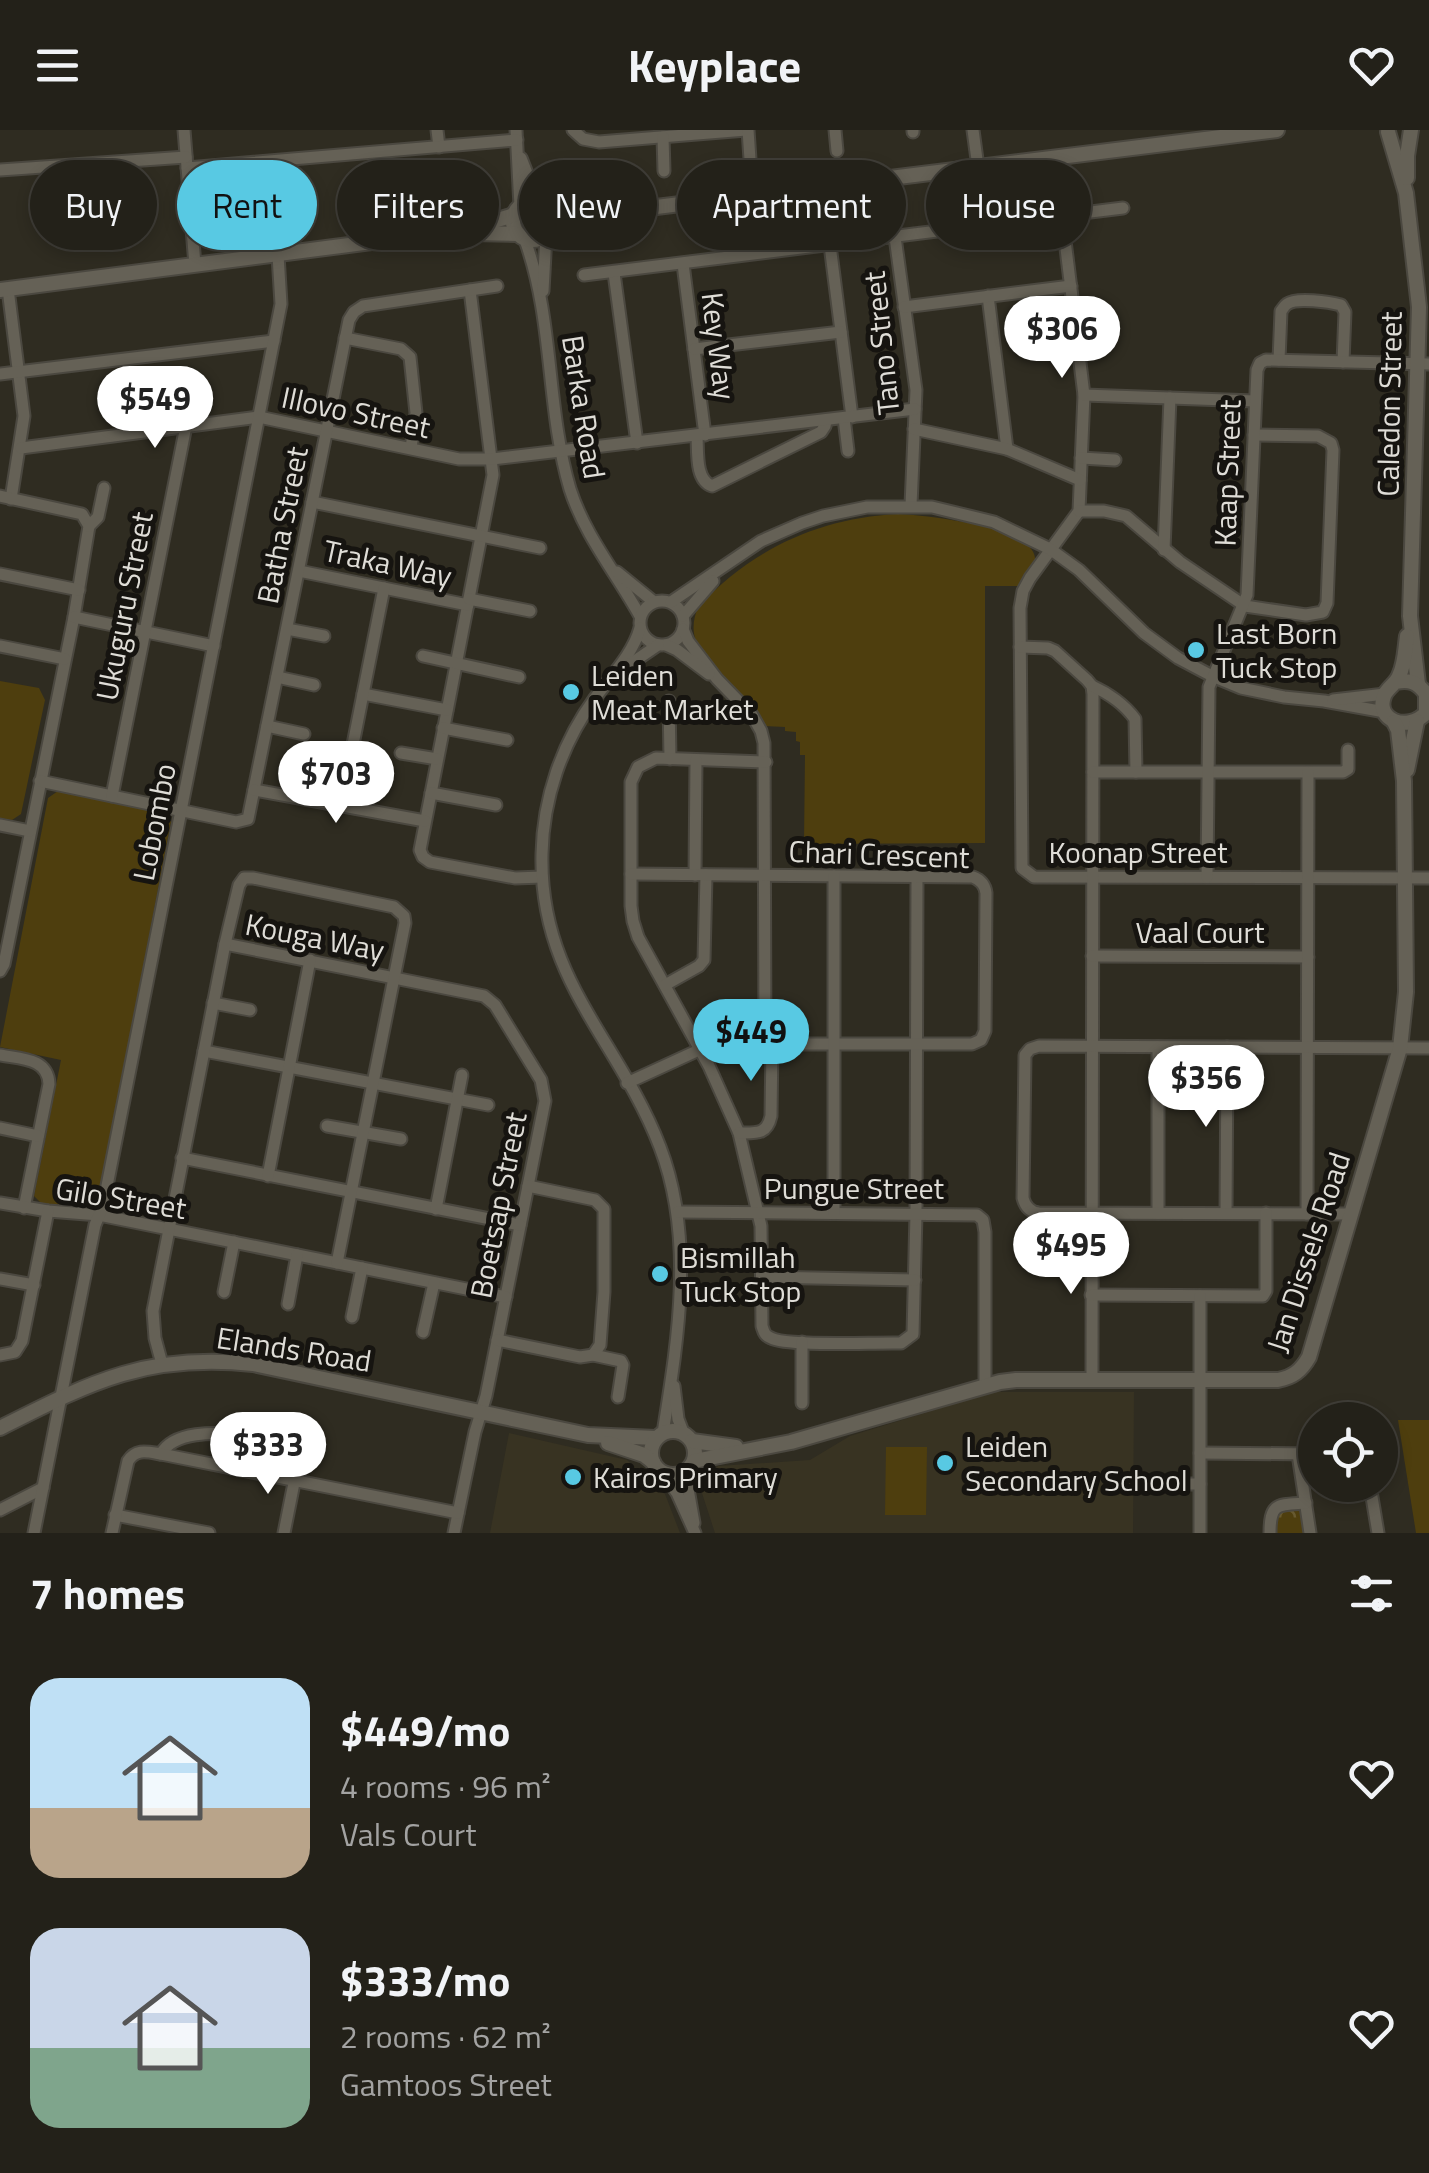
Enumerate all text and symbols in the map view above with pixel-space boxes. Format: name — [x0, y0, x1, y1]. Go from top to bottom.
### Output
text: Keyplace — [628, 31, 801, 99]
icon: menu — [30, 38, 85, 93]
icon: heart — [1344, 38, 1399, 93]
chip: Buy — [30, 160, 157, 250]
chip: Rent — [177, 160, 317, 250]
chip: Filters — [337, 160, 499, 250]
chip: New — [519, 160, 657, 250]
chip: Apartment — [677, 160, 906, 250]
chip: House — [926, 160, 1091, 250]
street label: Tano Street — [851, 269, 911, 417]
street label: Key Way — [690, 290, 748, 402]
pin: $306 — [1003, 296, 1121, 381]
text: $306 — [1026, 304, 1098, 352]
street label: Caledon Street — [1364, 311, 1414, 497]
street label: Barka Road — [550, 332, 618, 482]
pin: $549 — [96, 366, 214, 451]
text: $549 — [119, 374, 191, 422]
street label: Illovo Street — [277, 374, 435, 450]
street label: Kaap Street — [1201, 398, 1253, 547]
street label: Batha Street — [244, 442, 320, 607]
street label: Ukuguru Street — [83, 507, 165, 704]
street label: Traka Way — [320, 527, 456, 599]
place label: Last Born Tuck Stop — [1216, 610, 1337, 690]
marker: Last Born Tuck Stop — [1185, 639, 1207, 661]
place label: Leiden Meat Market — [591, 652, 754, 732]
marker: Leiden Meat Market — [560, 681, 582, 703]
pin: $703 — [277, 741, 395, 826]
text: $703 — [300, 749, 372, 797]
street label: Lobombo — [120, 760, 188, 884]
street label: Chari Crescent — [788, 828, 971, 880]
street label: Koonap Street — [1048, 829, 1228, 875]
street label: Kouga Way — [241, 901, 389, 973]
street label: Vaal Court — [1136, 909, 1265, 955]
pin: $449 — [692, 999, 810, 1084]
text: $449 — [715, 1007, 787, 1055]
pin: $356 — [1147, 1045, 1265, 1130]
text: $356 — [1170, 1053, 1242, 1101]
street label: Boetsap Street — [457, 1108, 539, 1302]
street label: Jan Dissels Road — [1254, 1146, 1362, 1358]
street label: Gilo Street — [52, 1165, 190, 1231]
street label: Pungue Street — [764, 1165, 945, 1211]
pin: $495 — [1012, 1212, 1130, 1297]
text: $495 — [1035, 1220, 1107, 1268]
place label: Bismillah Tuck Stop — [680, 1234, 801, 1314]
marker: Bismillah Tuck Stop — [649, 1263, 671, 1285]
street label: Elands Road — [213, 1314, 375, 1384]
map controls — [1298, 1402, 1398, 1502]
button: locate — [1298, 1402, 1398, 1502]
pin: $333 — [209, 1412, 327, 1497]
text: $333 — [232, 1420, 304, 1468]
place label: Leiden Secondary School — [965, 1423, 1188, 1503]
marker: Leiden Secondary School — [934, 1452, 956, 1474]
place label: Kairos Primary — [593, 1454, 778, 1500]
marker: Kairos Primary — [562, 1466, 584, 1488]
text: 7 homes — [30, 1561, 185, 1625]
icon: filters — [1344, 1566, 1399, 1621]
text: $449/mo — [340, 1698, 510, 1762]
icon: home — [110, 1718, 230, 1838]
icon: heart — [1344, 1751, 1399, 1806]
text: 4 rooms · 96 m² — [340, 1762, 551, 1810]
text: Vals Court — [340, 1810, 476, 1858]
text: $333/mo — [340, 1948, 510, 2012]
icon: home — [110, 1968, 230, 2088]
icon: heart — [1344, 2001, 1399, 2056]
text: 2 rooms · 62 m² — [340, 2012, 551, 2060]
text: Gamtoos Street — [340, 2060, 552, 2108]

